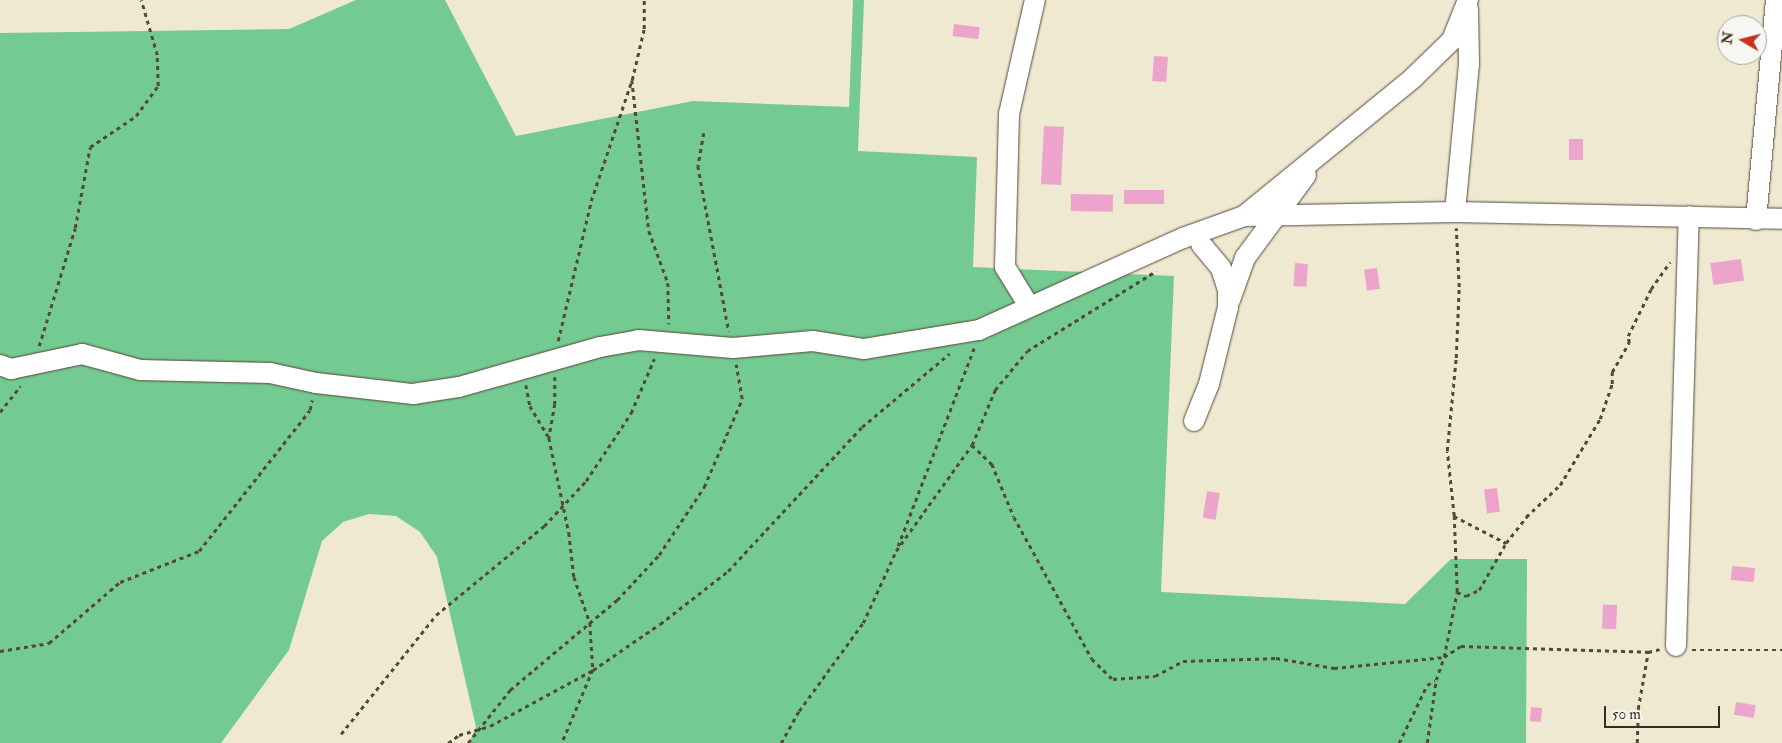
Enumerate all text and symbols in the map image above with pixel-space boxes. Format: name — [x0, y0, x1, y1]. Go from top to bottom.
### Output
north arrow — [1717, 15, 1767, 65]
text: N — [1718, 31, 1737, 45]
scale bar — [1607, 696, 1723, 728]
text: 50 m — [1612, 705, 1641, 724]

